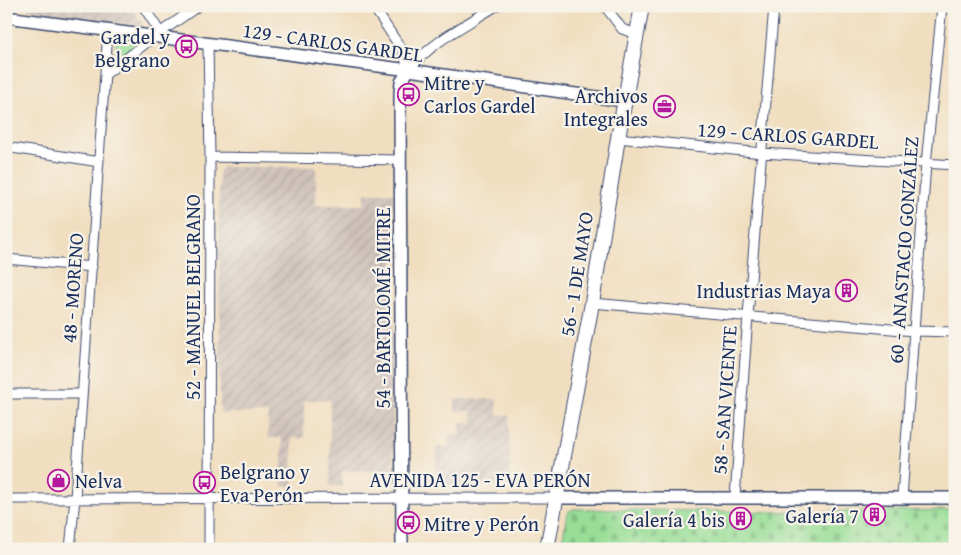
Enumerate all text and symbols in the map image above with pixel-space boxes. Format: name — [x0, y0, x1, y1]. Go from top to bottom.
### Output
street label: 129 - CARLOS GARDEL — [241, 15, 425, 69]
place label: Gardel y Belgrano — [95, 22, 170, 74]
bus stop icon: Gardel y Belgrano — [174, 35, 198, 59]
place label: Mitre y Carlos Gardel — [424, 68, 536, 120]
place label: Archivos Integrales — [564, 81, 648, 133]
bus stop icon: Mitre y Carlos Gardel — [396, 82, 420, 106]
office icon: Archivos Integrales — [652, 95, 676, 119]
street label: 129 - CARLOS GARDEL — [696, 114, 880, 156]
street label: 60 - ANASTACIO GONZÁLEZ — [881, 135, 925, 365]
street label: 52 - MANUEL BELGRANO — [178, 194, 207, 400]
street label: 54 - BARTOLOMÉ MITRE — [368, 207, 397, 409]
street label: 56 - 1 DE MAYO — [552, 210, 600, 338]
street label: 48 - MORENO — [54, 232, 90, 344]
place label: Industrias Maya — [697, 276, 832, 305]
building icon: Industrias Maya — [835, 278, 859, 302]
street label: 58 - SAN VICENTE — [704, 325, 744, 475]
place label: Belgrano y Eva Perón — [220, 457, 310, 509]
street label: AVENIDA 125 - EVA PERÓN — [369, 465, 591, 494]
place label: Nelva — [75, 466, 123, 495]
shop icon: Nelva — [47, 468, 71, 492]
bus stop icon: Belgrano y Eva Perón — [192, 470, 216, 494]
place label: Galería 7 — [785, 501, 859, 530]
building icon: Galería 7 — [863, 503, 887, 527]
place label: Galería 4 bis — [623, 505, 725, 534]
building icon: Galería 4 bis — [729, 507, 753, 531]
place label: Mitre y Perón — [424, 509, 539, 538]
bus stop icon: Mitre y Perón — [396, 511, 420, 535]

